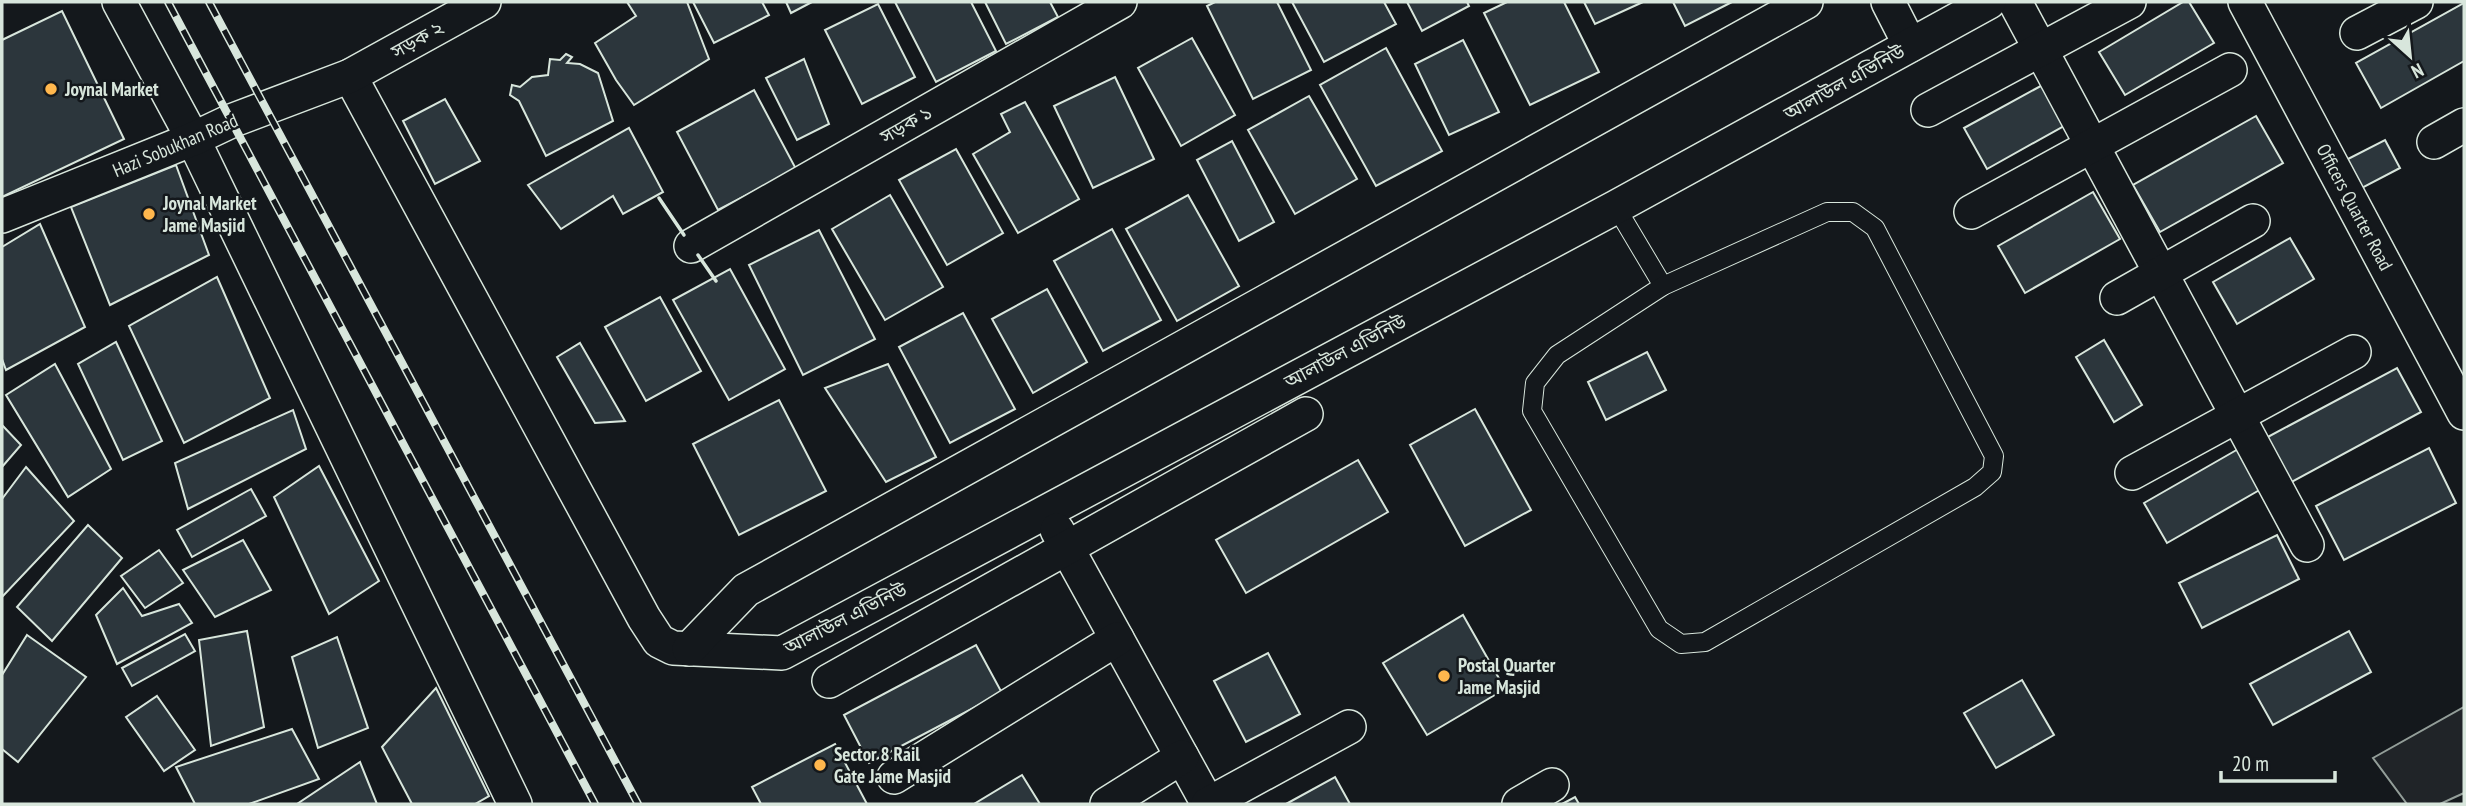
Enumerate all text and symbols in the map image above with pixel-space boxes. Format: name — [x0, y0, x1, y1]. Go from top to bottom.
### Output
street label: সড়ক ২ — [386, 15, 447, 64]
north arrow — [2375, 21, 2445, 91]
street label: আলাউল এভিনিউ — [1778, 39, 1909, 126]
text: N — [2408, 58, 2428, 84]
place label: Joynal Market — [64, 77, 159, 101]
marker: Joynal Market — [43, 81, 59, 97]
street label: সড়ক ১ — [875, 100, 936, 149]
street label: Hazi Sobukhan Road — [109, 108, 241, 182]
street label: Officers Quarter Road — [2312, 140, 2398, 274]
place label: Joynal Market Jame Masjid — [162, 191, 257, 237]
marker: Joynal Market Jame Masjid — [141, 206, 157, 222]
street label: আলাউল এভিনিউ — [1279, 309, 1411, 394]
street label: আলাউল এভিনিউ — [779, 577, 911, 660]
place label: Postal Quarter Jame Masjid — [1457, 653, 1556, 699]
marker: Postal Quarter Jame Masjid — [1436, 668, 1452, 684]
scale bar — [2221, 740, 2335, 784]
place label: Sector 8 Rail Gate Jame Masjid — [834, 742, 951, 788]
text: 20 m — [2232, 750, 2269, 777]
marker: Sector 8 Rail Gate Jame Masjid — [812, 757, 828, 773]

